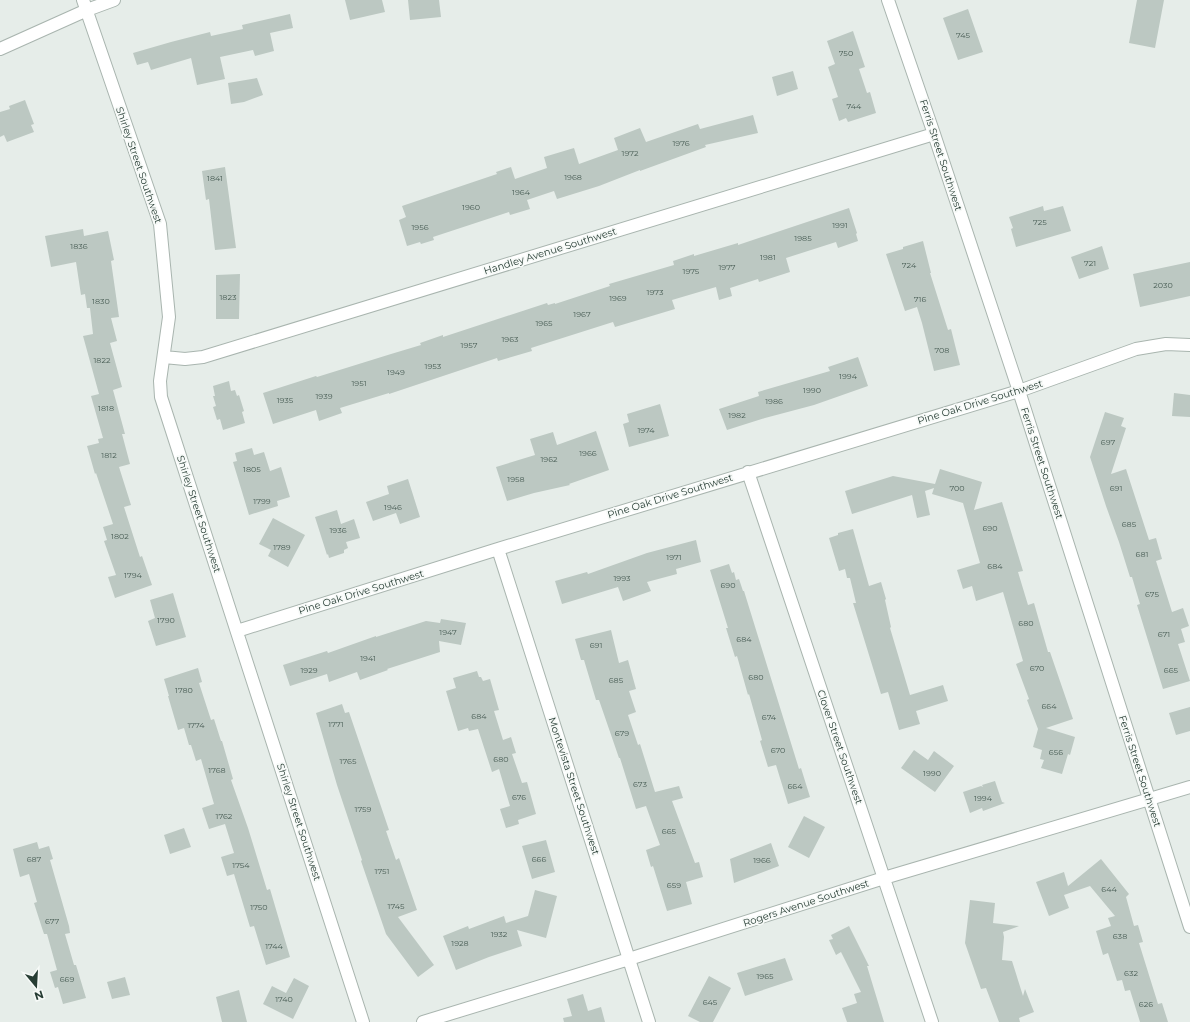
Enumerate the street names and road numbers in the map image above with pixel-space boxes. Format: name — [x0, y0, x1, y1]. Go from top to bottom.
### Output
street label: Ferris Street Southwest — [917, 98, 965, 212]
street label: Shirley Street Southwest — [113, 105, 165, 225]
street label: Handley Avenue Southwest — [482, 225, 618, 277]
street label: Pine Oak Drive Southwest — [916, 377, 1044, 427]
street label: Ferris Street Southwest — [1018, 406, 1066, 520]
street label: Shirley Street Southwest — [174, 454, 224, 574]
street label: Pine Oak Drive Southwest — [606, 471, 734, 521]
street label: Pine Oak Drive Southwest — [297, 567, 425, 617]
street label: Clover Street Southwest — [814, 688, 866, 806]
street label: Ferris Street Southwest — [1116, 714, 1164, 828]
street label: Montevista Street Southwest — [546, 715, 602, 857]
street label: Shirley Street Southwest — [274, 762, 324, 882]
street label: Rogers Avenue Southwest — [741, 876, 871, 930]

